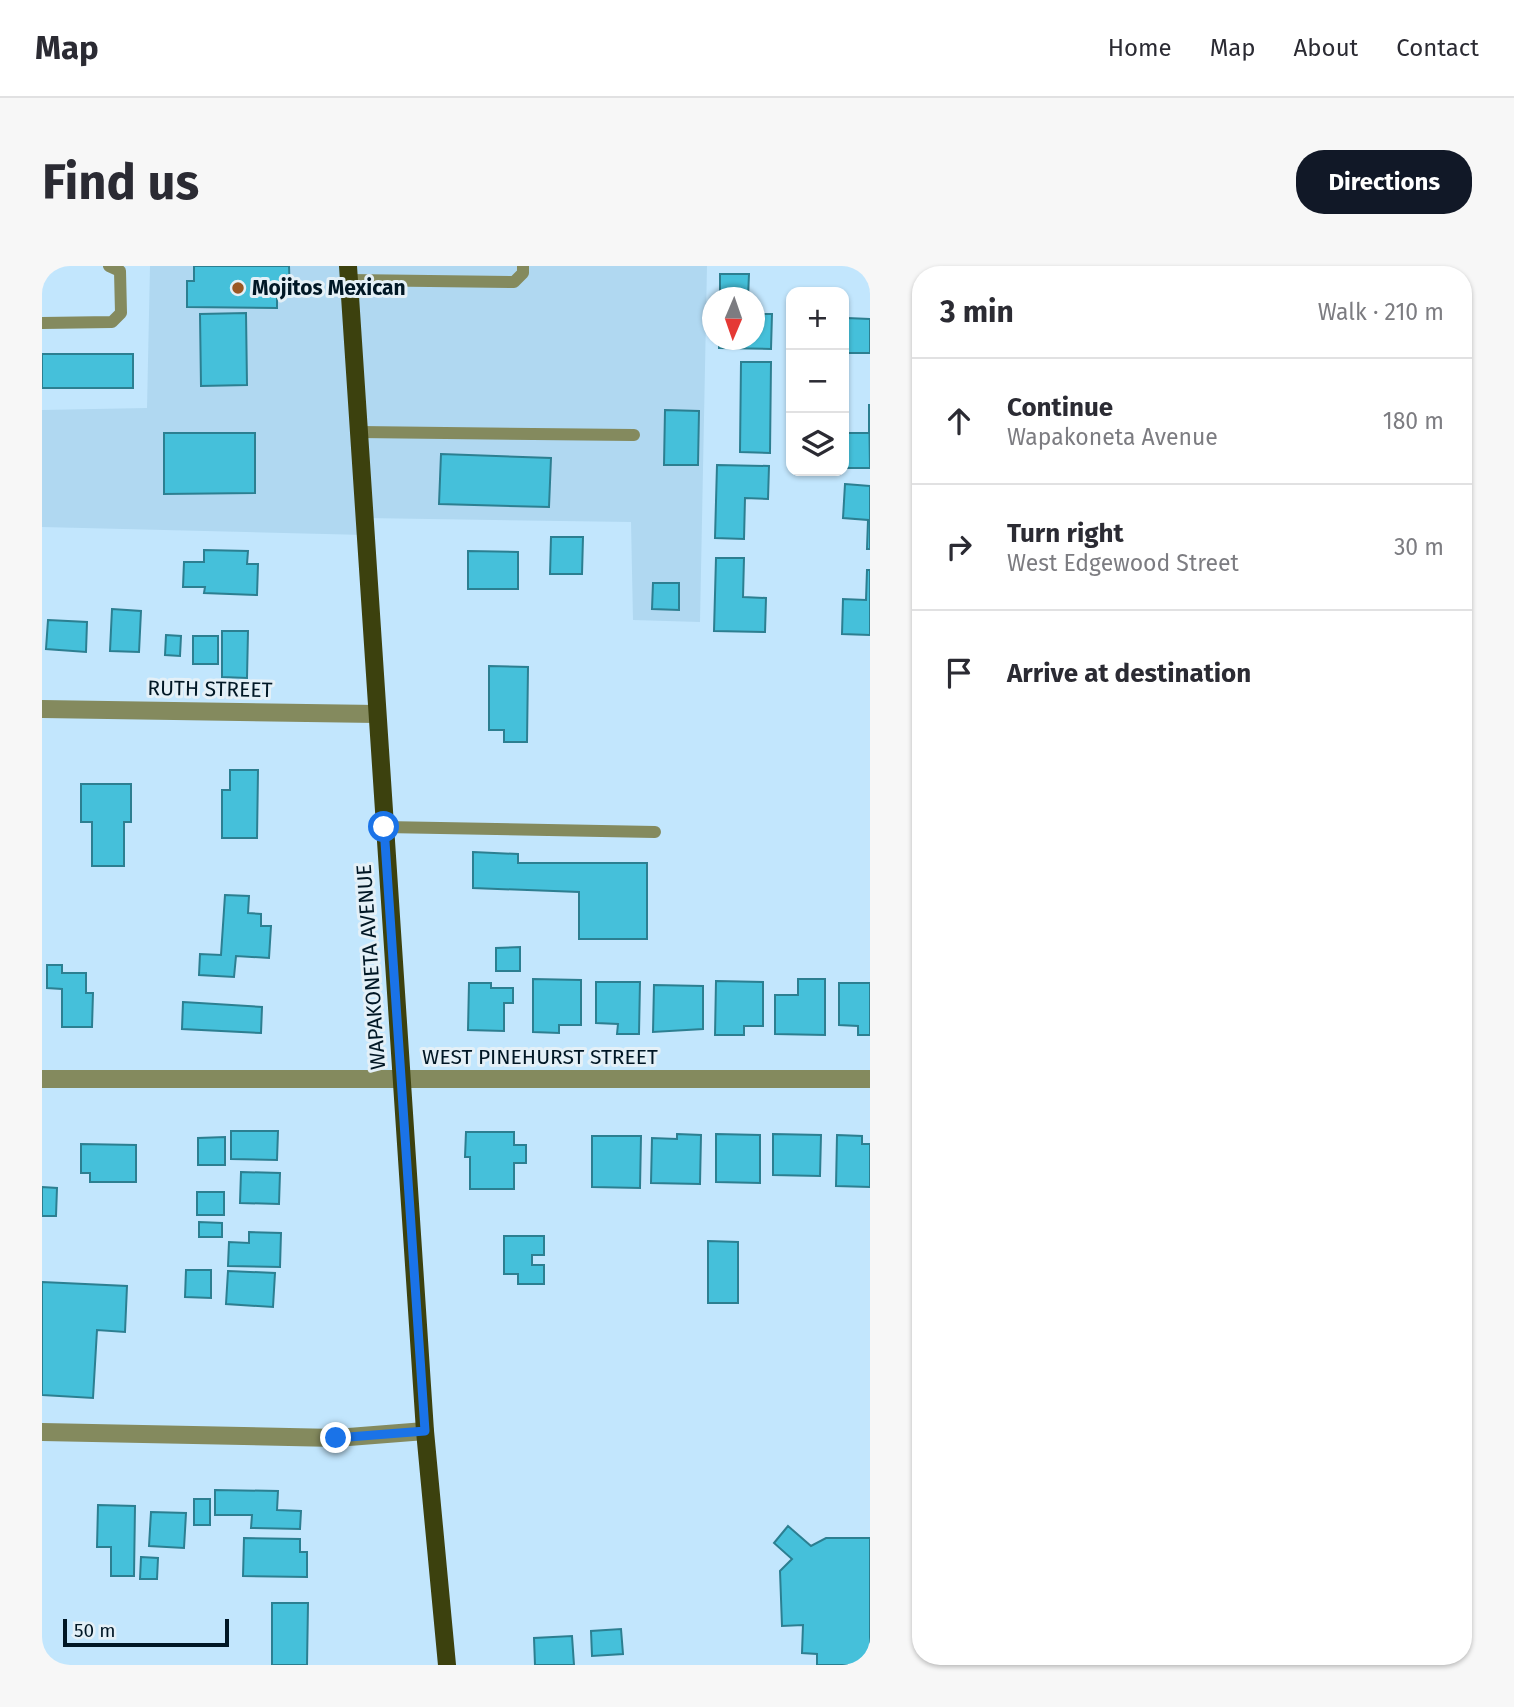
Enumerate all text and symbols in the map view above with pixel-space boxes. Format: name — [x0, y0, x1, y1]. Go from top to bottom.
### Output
text: Map — [35, 28, 99, 68]
text: Home — [1108, 34, 1172, 62]
text: Map — [1210, 34, 1256, 62]
text: About — [1294, 34, 1358, 62]
text: Contact — [1396, 34, 1479, 62]
button: Directions — [1296, 150, 1472, 214]
text: Find us — [42, 153, 199, 212]
place label: Mojitos Mexican — [252, 275, 406, 301]
marker: Mojitos Mexican — [230, 280, 246, 296]
north arrow — [702, 287, 765, 350]
map controls — [786, 287, 849, 476]
button: + — [786, 287, 849, 350]
text: 3 min — [940, 294, 1014, 330]
text: Walk · 210 m — [1318, 298, 1444, 326]
button: − — [786, 350, 849, 413]
text: Continue — [1007, 392, 1113, 423]
icon: ahead — [940, 402, 978, 440]
text: 180 m — [1383, 407, 1444, 435]
button: layers — [786, 413, 849, 476]
text: Wapakoneta Avenue — [1007, 423, 1218, 451]
text: Turn right — [1007, 518, 1124, 549]
icon: right — [940, 528, 978, 566]
text: 30 m — [1394, 533, 1444, 561]
text: West Edgewood Street — [1007, 549, 1239, 577]
icon: arrive — [940, 654, 978, 692]
text: Arrive at destination — [1007, 658, 1251, 689]
street label: RUTH STREET — [147, 675, 273, 703]
route start — [368, 811, 399, 842]
street label: WAPAKONETA AVENUE — [351, 863, 391, 1071]
street label: WEST PINEHURST STREET — [422, 1044, 658, 1070]
route end — [320, 1422, 351, 1453]
scale bar — [63, 1616, 229, 1648]
text: 50 m — [74, 1619, 115, 1642]

